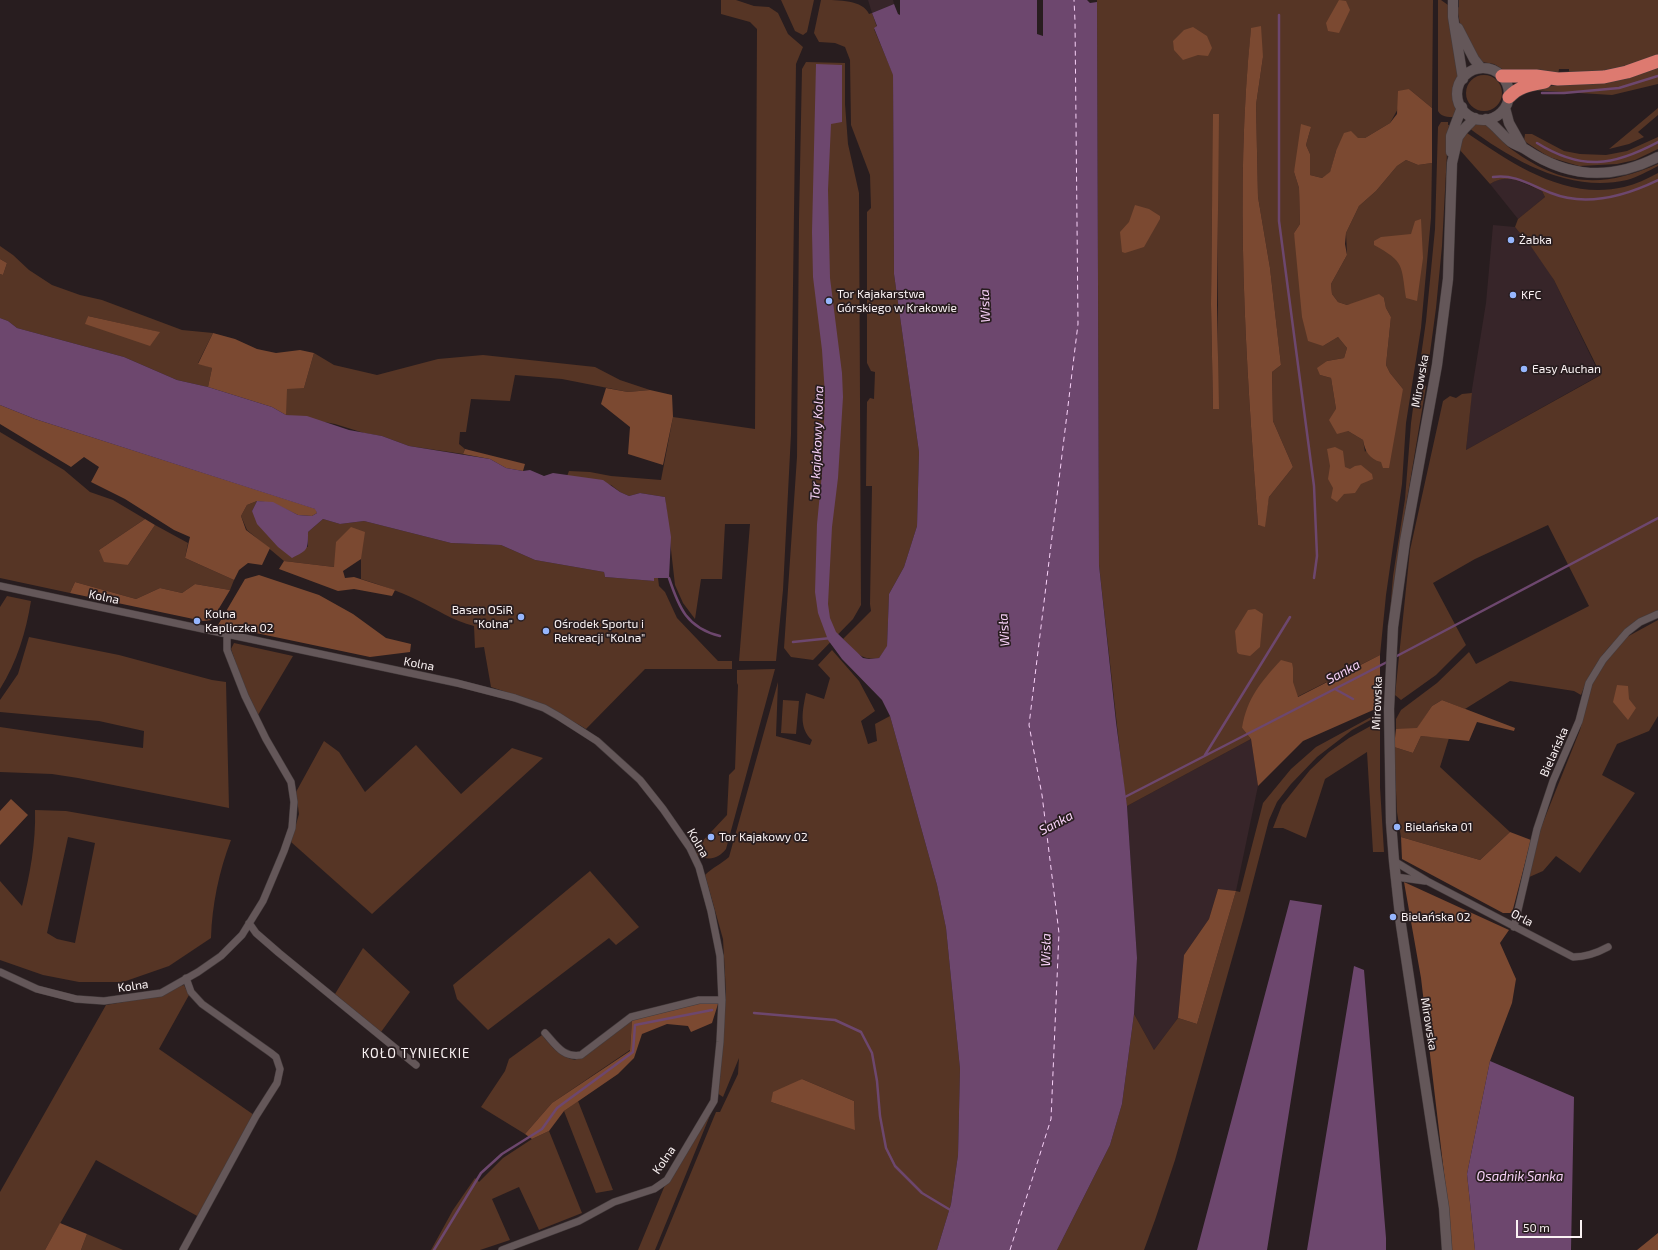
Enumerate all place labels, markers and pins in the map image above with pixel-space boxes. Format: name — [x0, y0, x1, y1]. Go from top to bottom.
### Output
place label: Żabka — [1519, 233, 1552, 247]
marker: Żabka — [1506, 235, 1516, 245]
place label: Tor Kajakarstwa Górskiego w Krakowie — [837, 287, 957, 315]
place label: KFC — [1521, 288, 1541, 302]
marker: KFC — [1508, 290, 1518, 300]
marker: Tor Kajakarstwa Górskiego w Krakowie — [824, 296, 834, 306]
place label: Easy Auchan — [1532, 362, 1601, 376]
marker: Easy Auchan — [1519, 364, 1529, 374]
place label: Basen OSiR "Kolna" — [452, 603, 513, 631]
place label: Kolna Kapliczka 02 — [205, 607, 274, 635]
marker: Basen OSiR "Kolna" — [516, 612, 526, 622]
marker: Kolna Kapliczka 02 — [192, 616, 202, 626]
place label: Ośrodek Sportu i Rekreacji "Kolna" — [554, 617, 645, 645]
marker: Ośrodek Sportu i Rekreacji "Kolna" — [541, 626, 551, 636]
place label: Bielańska 01 — [1405, 820, 1472, 834]
marker: Bielańska 01 — [1392, 822, 1402, 832]
place label: Tor Kajakowy 02 — [719, 830, 808, 844]
marker: Tor Kajakowy 02 — [706, 832, 716, 842]
place label: Bielańska 02 — [1401, 910, 1470, 924]
marker: Bielańska 02 — [1388, 912, 1398, 922]

